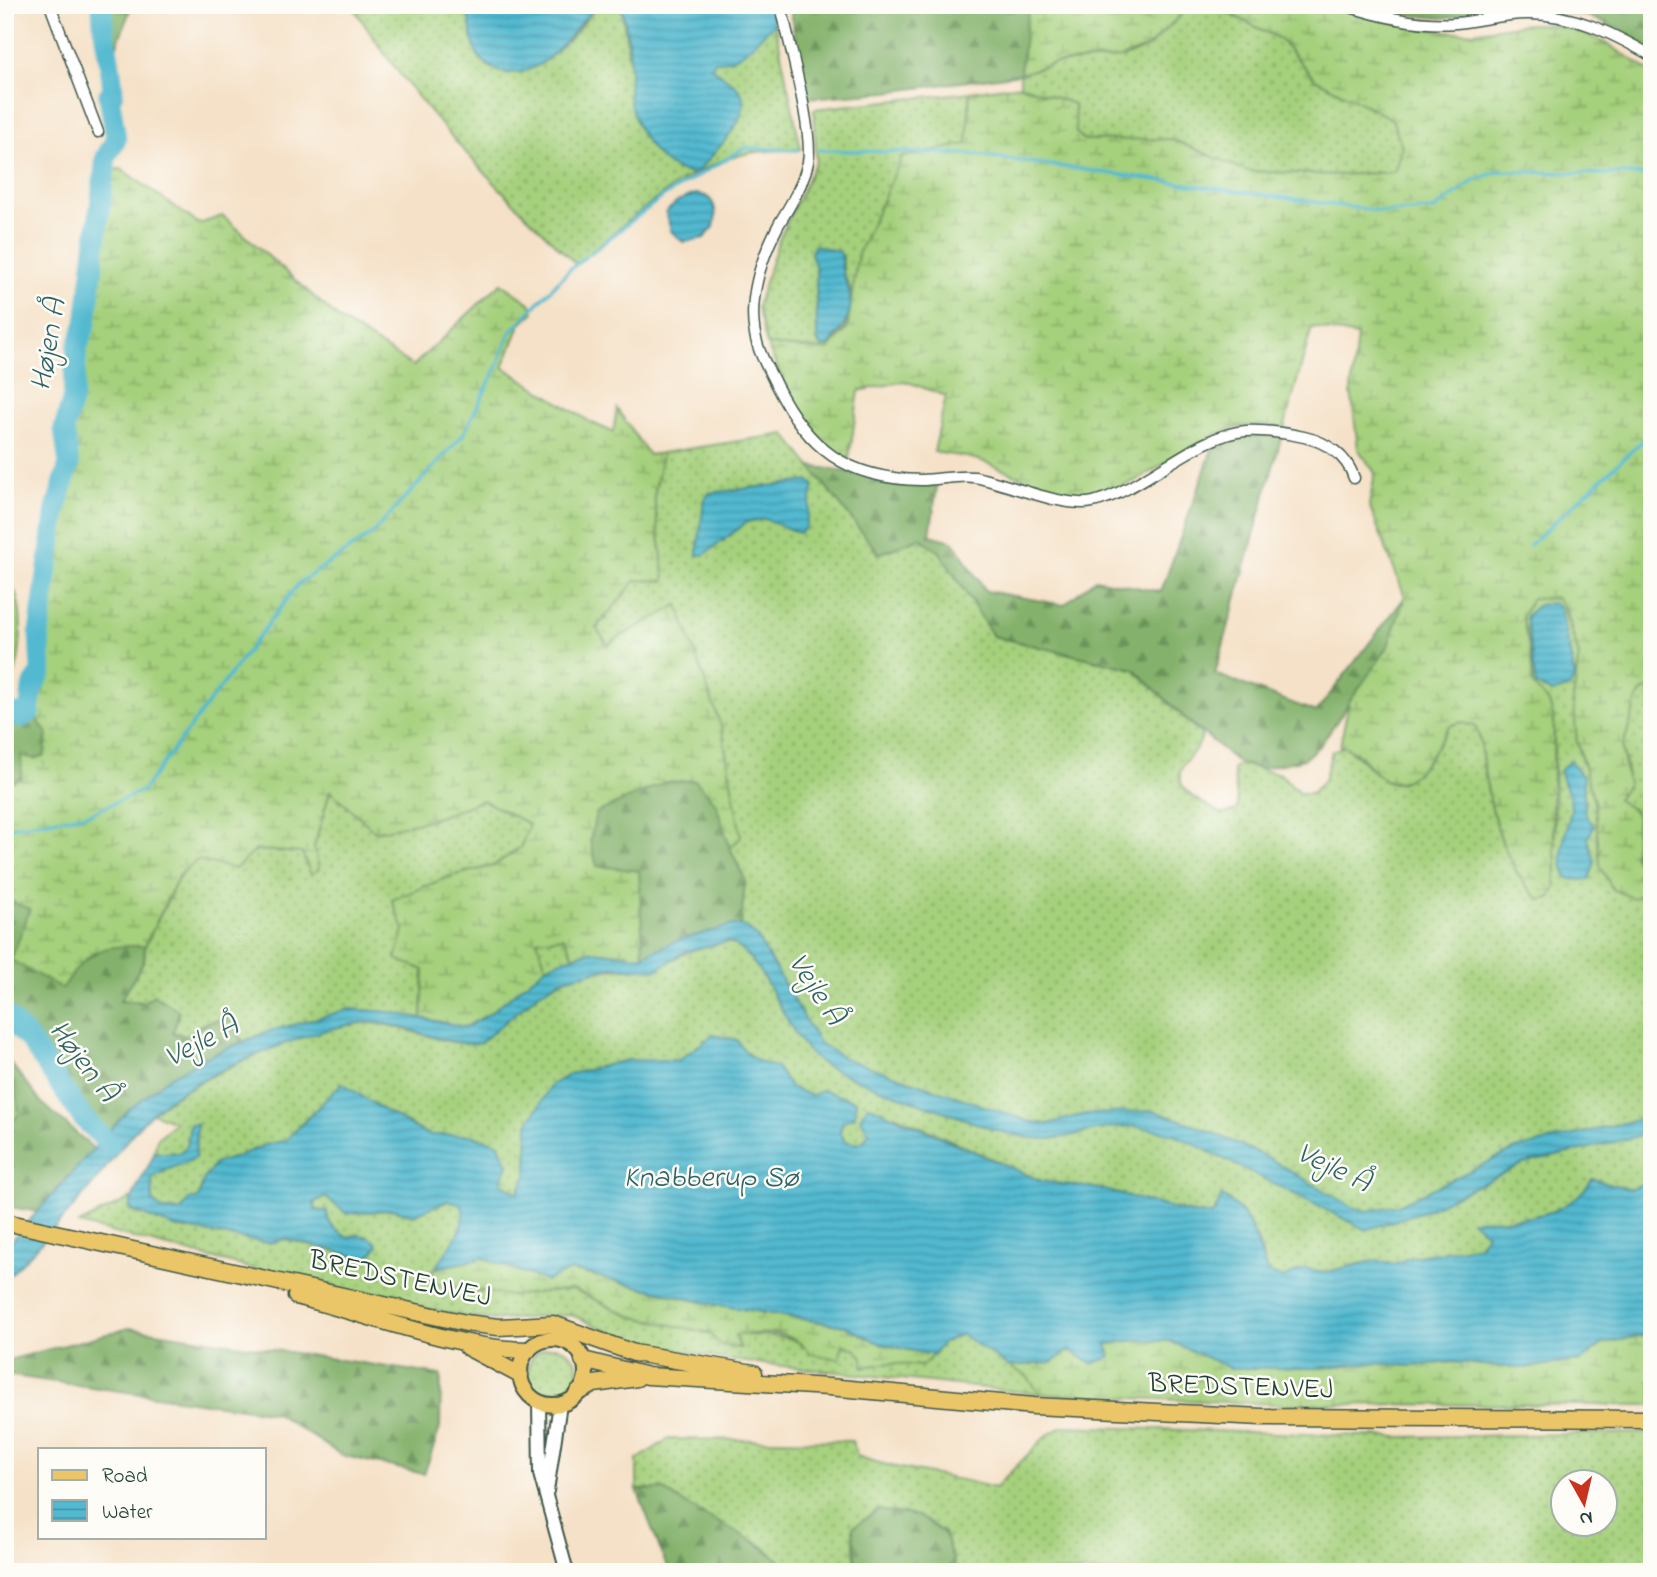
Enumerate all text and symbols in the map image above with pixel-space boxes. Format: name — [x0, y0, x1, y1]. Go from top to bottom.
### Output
water label: Højen Å — [20, 294, 80, 394]
water label: Vejle Å — [775, 945, 856, 1036]
water label: Vejle Å — [157, 1005, 248, 1080]
water label: Højen Å — [37, 1012, 128, 1113]
water label: Vejle Å — [1288, 1132, 1379, 1207]
water label: Knabberup Sø — [624, 1157, 801, 1201]
street label: BREDSTENVEJ — [304, 1240, 495, 1319]
street label: BREDSTENVEJ — [1147, 1364, 1334, 1412]
legend — [38, 1448, 266, 1538]
text: Road — [102, 1462, 148, 1492]
north arrow — [1548, 1468, 1618, 1538]
text: Water — [102, 1498, 153, 1528]
text: N — [1578, 1503, 1594, 1532]

